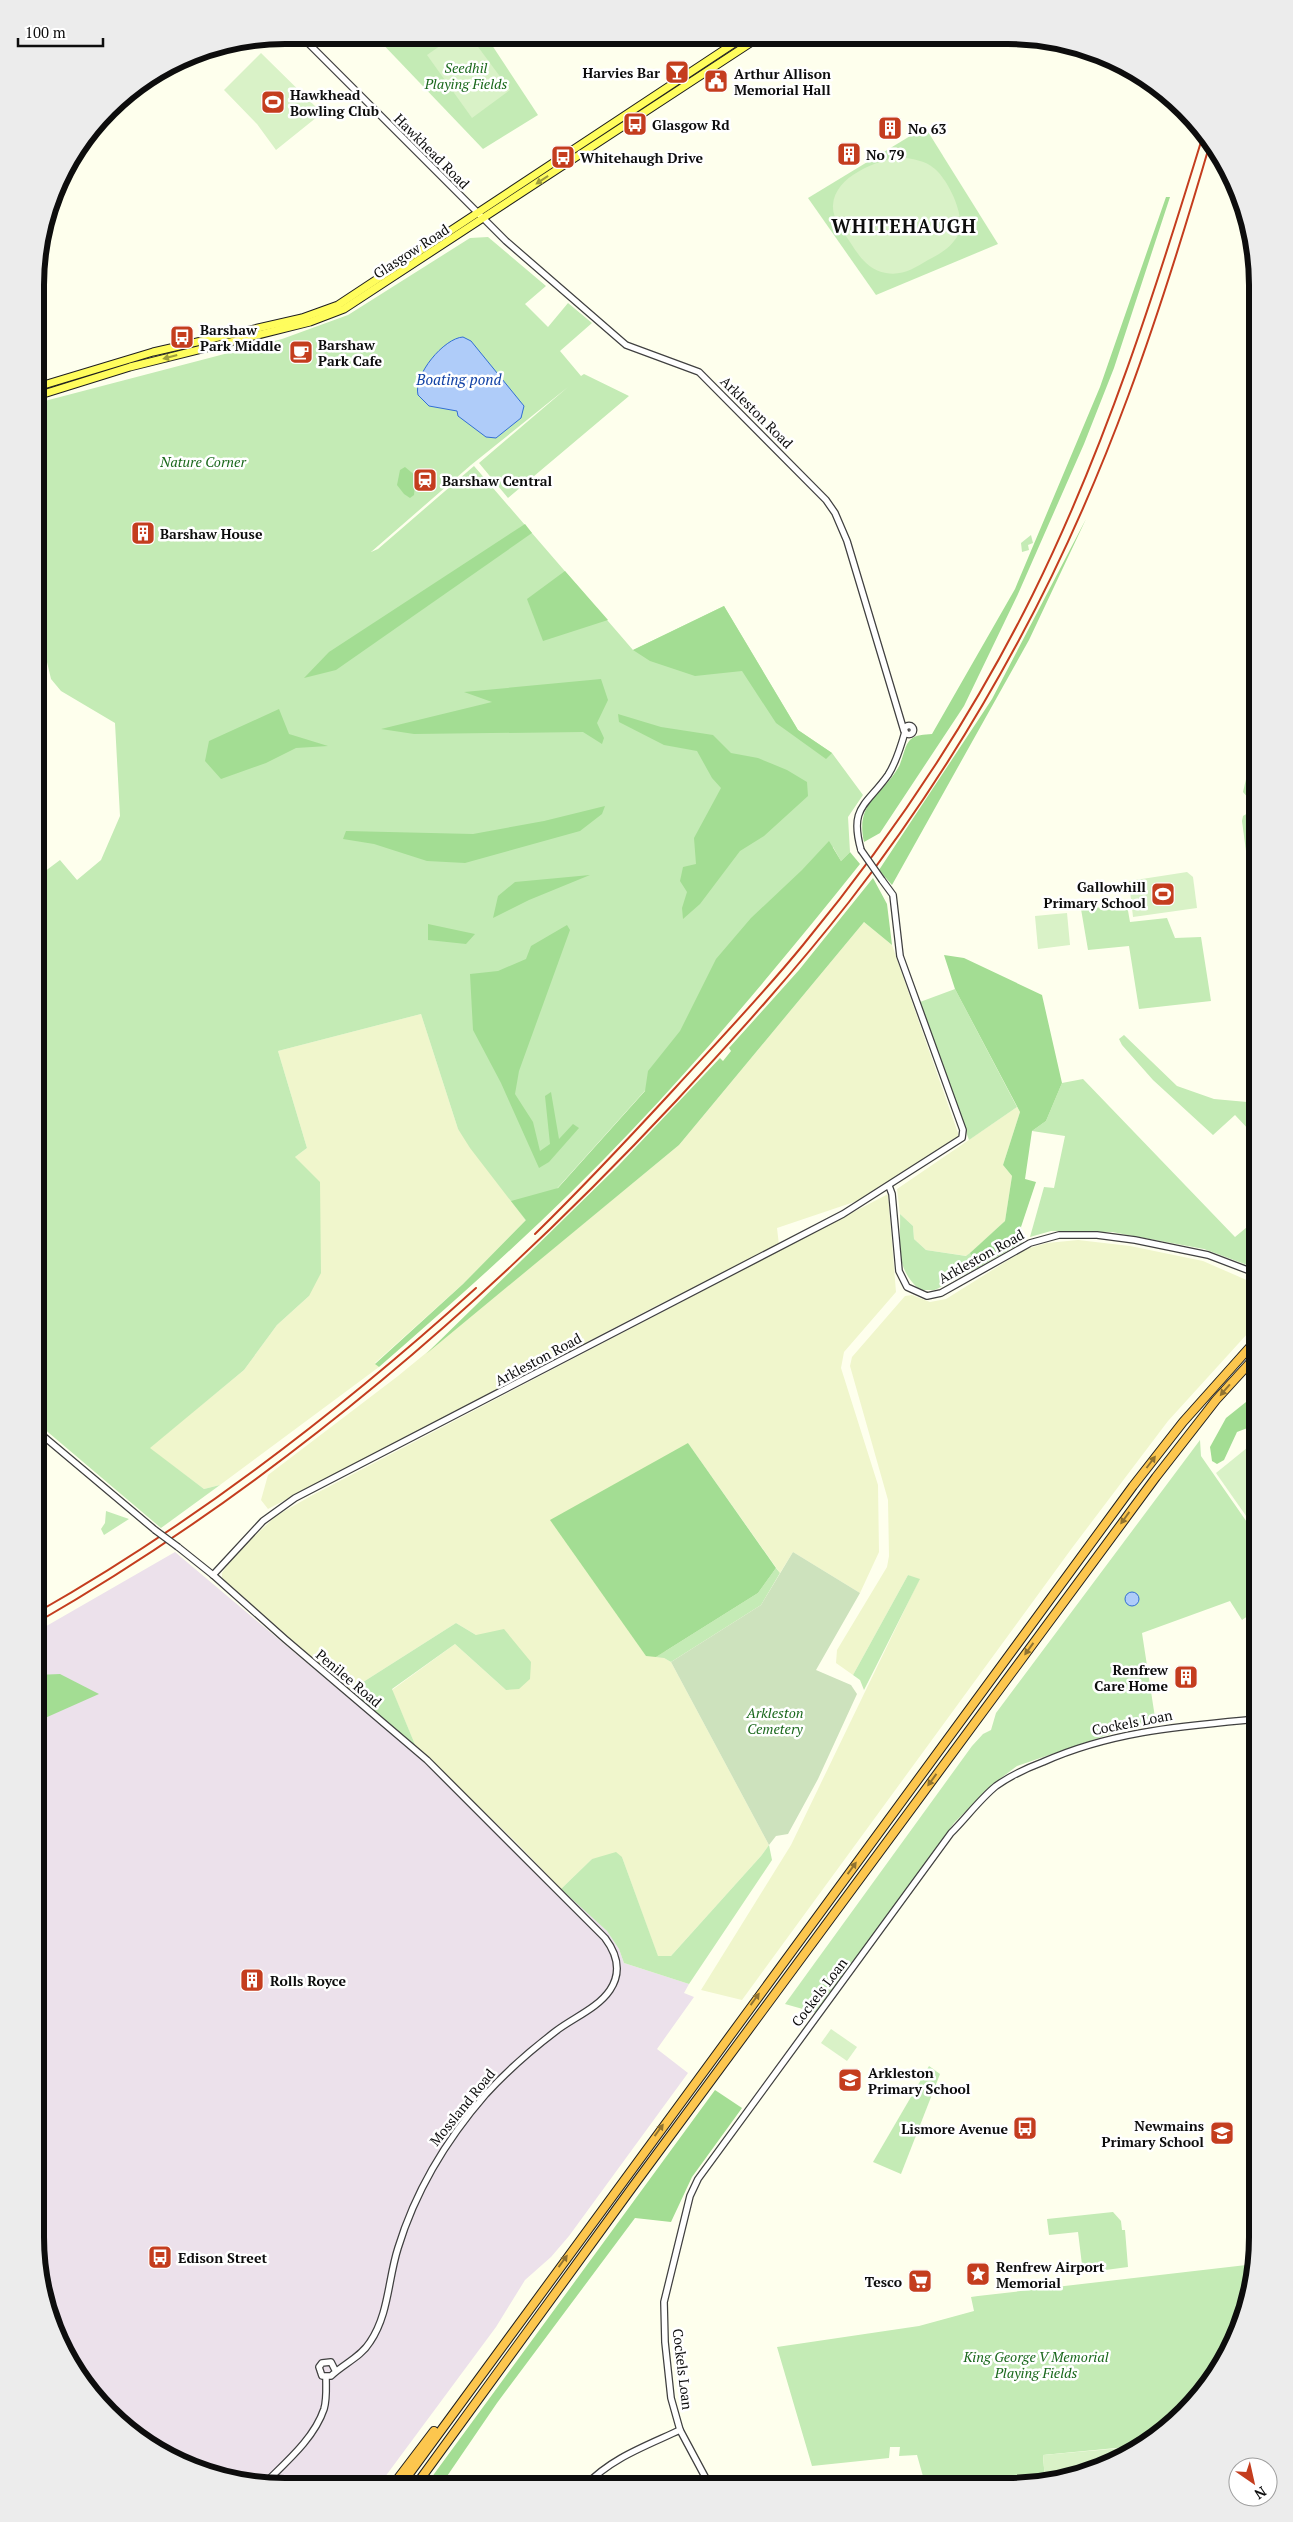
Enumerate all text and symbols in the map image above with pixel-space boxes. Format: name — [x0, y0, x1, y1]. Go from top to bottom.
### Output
scale bar — [18, 15, 102, 47]
text: 100 m — [25, 22, 66, 42]
park label: Seedhil Playing Fields — [424, 58, 508, 93]
bar icon: Harvies Bar — [664, 59, 690, 85]
place label: Harvies Bar — [583, 63, 660, 82]
place label: Arthur Allison Memorial Hall — [734, 64, 831, 99]
public building icon: Arthur Allison Memorial Hall — [703, 68, 729, 94]
place label: Hawkhead Bowling Club — [290, 85, 379, 120]
sports icon: Hawkhead Bowling Club — [260, 89, 286, 115]
street label: Hawkhead Road — [390, 109, 474, 193]
bus stop icon: Glasgow Rd — [622, 111, 648, 137]
place label: Glasgow Rd — [652, 115, 730, 134]
building icon: No 63 — [877, 115, 903, 141]
place label: No 63 — [908, 119, 947, 138]
building icon: No 79 — [836, 141, 862, 167]
bus stop icon: Whitehaugh Drive — [550, 144, 576, 170]
place label: No 79 — [866, 145, 905, 164]
place label: Whitehaugh Drive — [580, 148, 704, 167]
one-way arrow — [535, 175, 548, 185]
district label: WHITEHAUGH — [831, 213, 977, 238]
street label: Glasgow Road — [369, 219, 453, 283]
place label: Barshaw Park Middle — [200, 320, 282, 355]
bus stop icon: Barshaw Park Middle — [169, 324, 195, 350]
place label: Barshaw Park Cafe — [318, 335, 383, 370]
cafe icon: Barshaw Park Cafe — [288, 339, 314, 365]
one-way arrow — [163, 353, 178, 361]
water label: Boating pond — [415, 369, 503, 389]
street label: Arkleston Road — [717, 372, 798, 453]
park label: Nature Corner — [159, 452, 246, 471]
station icon: Barshaw Central — [412, 467, 438, 493]
place label: Barshaw Central — [442, 471, 553, 490]
building icon: Barshaw House — [130, 520, 156, 546]
place label: Barshaw House — [160, 524, 263, 543]
place label: Gallowhill Primary School — [1044, 877, 1146, 912]
sports icon: Gallowhill Primary School — [1150, 881, 1176, 907]
street label: Arkleston Road — [935, 1224, 1028, 1287]
street label: Arkleston Road — [491, 1328, 585, 1390]
one-way arrow — [1219, 1384, 1231, 1396]
one-way arrow — [1146, 1456, 1157, 1469]
one-way arrow — [1121, 1512, 1131, 1525]
one-way arrow — [1024, 1642, 1034, 1656]
street label: Penilee Road — [312, 1645, 386, 1711]
place label: Renfrew Care Home — [1094, 1660, 1169, 1695]
building icon: Renfrew Care Home — [1173, 1664, 1199, 1690]
park label: Arkleston Cemetery — [746, 1703, 803, 1738]
street label: Cockels Loan — [1090, 1705, 1174, 1739]
one-way arrow — [927, 1773, 938, 1786]
one-way arrow — [846, 1862, 857, 1875]
street label: Cockels Loan — [787, 1953, 852, 2030]
building icon: Rolls Royce — [239, 1967, 265, 1993]
place label: Rolls Royce — [270, 1971, 346, 1990]
one-way arrow — [750, 1993, 761, 2006]
place label: Arkleston Primary School — [868, 2063, 971, 2098]
street label: Mossland Road — [425, 2064, 499, 2150]
school or university icon: Arkleston Primary School — [837, 2067, 863, 2093]
bus stop icon: Lismore Avenue — [1012, 2115, 1038, 2141]
place label: Newmains Primary School — [1102, 2116, 1204, 2151]
place label: Lismore Avenue — [901, 2119, 1008, 2138]
school or university icon: Newmains Primary School — [1209, 2120, 1235, 2146]
one-way arrow — [654, 2124, 665, 2137]
bus stop icon: Edison Street — [147, 2244, 173, 2270]
place label: Edison Street — [178, 2248, 267, 2267]
one-way arrow — [558, 2254, 568, 2268]
place label: Renfrew Airport Memorial — [996, 2257, 1105, 2292]
place icon: Renfrew Airport Memorial — [965, 2261, 991, 2287]
supermarket icon: Tesco — [907, 2268, 933, 2294]
place label: Tesco — [865, 2272, 902, 2291]
street label: Cockels Loan — [669, 2327, 697, 2411]
park label: King George V Memorial Playing Fields — [962, 2347, 1109, 2382]
north arrow — [1228, 2457, 1278, 2507]
text: N — [1251, 2482, 1270, 2504]

